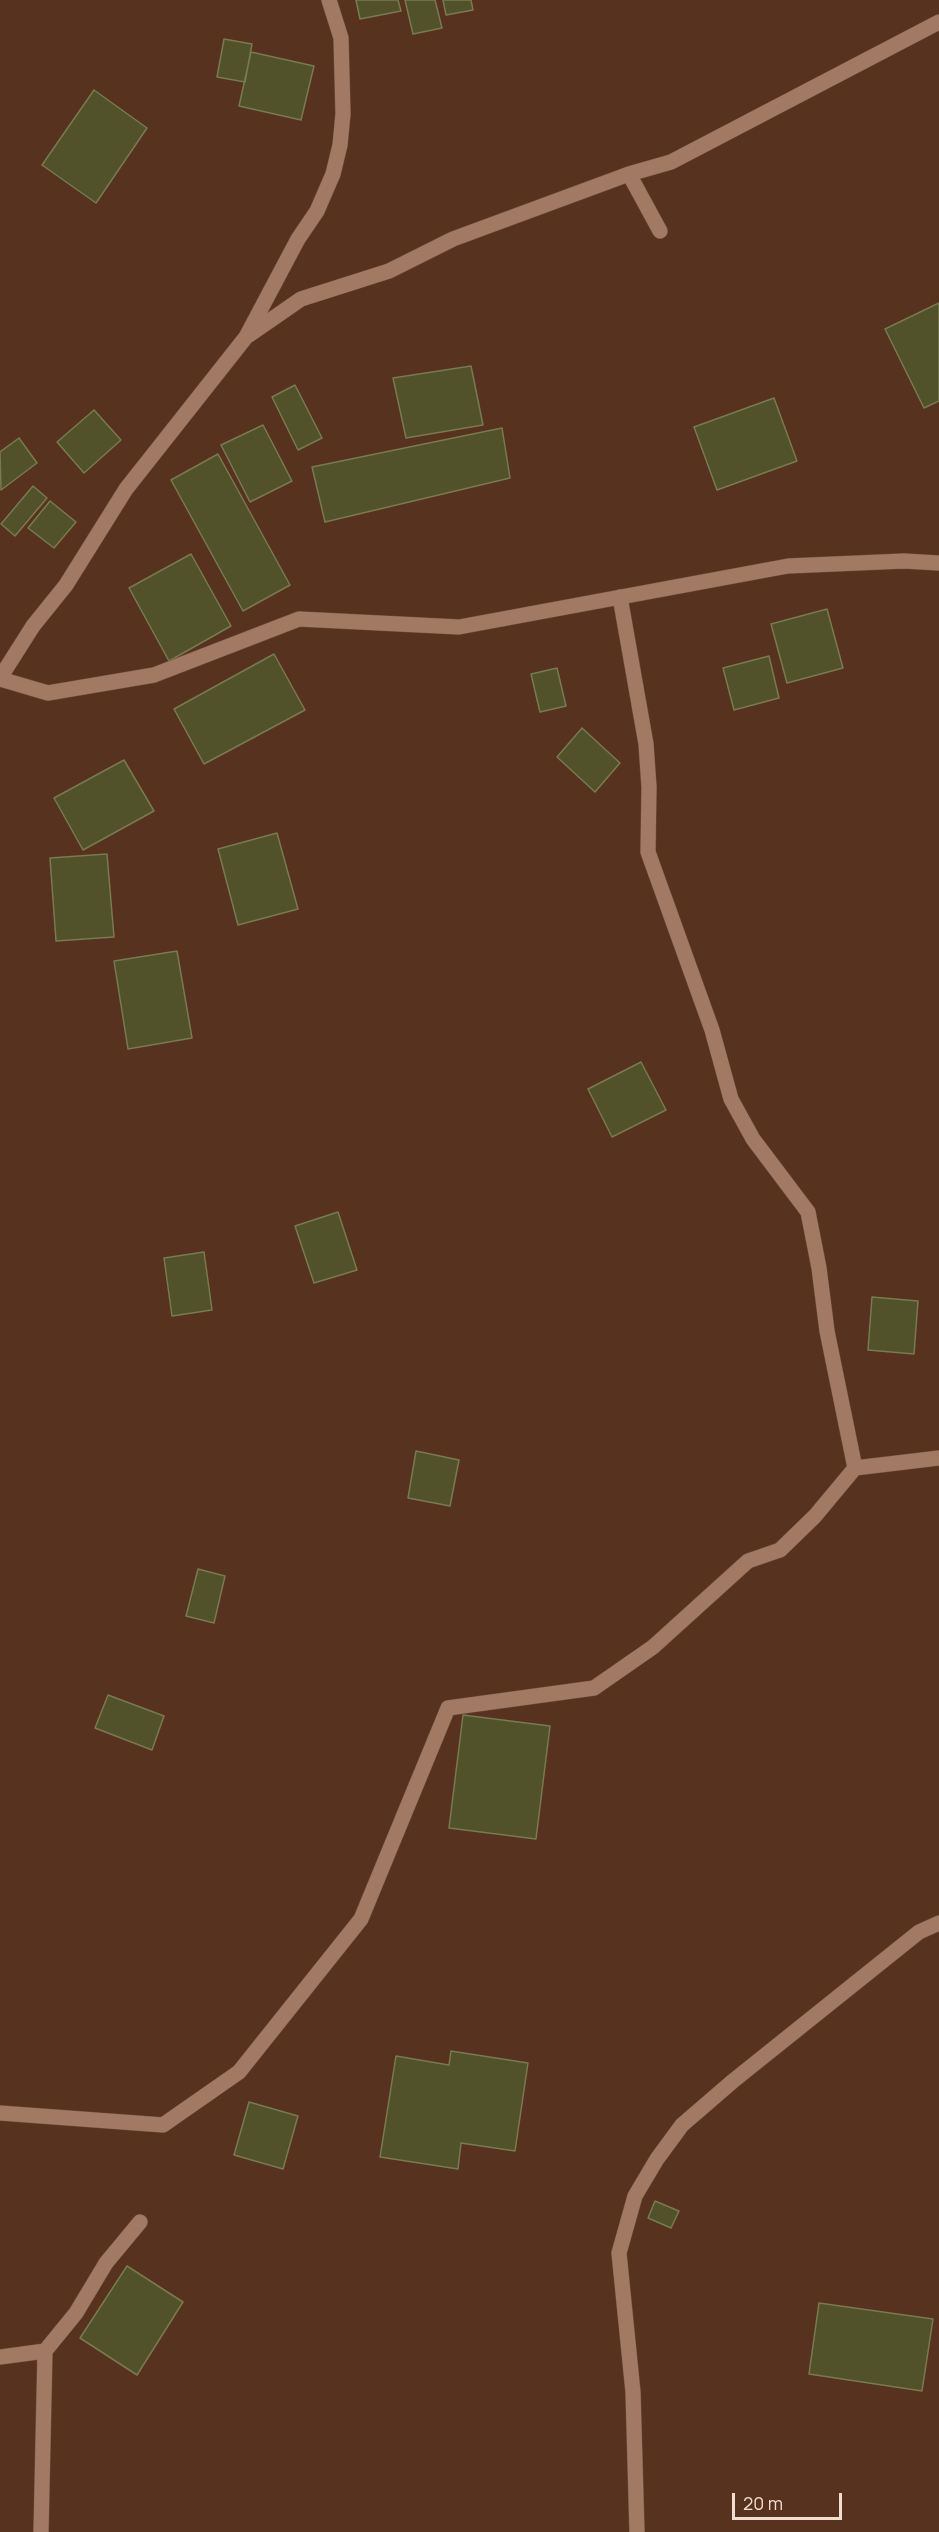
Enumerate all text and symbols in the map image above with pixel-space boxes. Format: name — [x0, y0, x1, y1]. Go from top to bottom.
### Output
scale bar — [735, 2481, 844, 2519]
text: 20 m — [743, 2491, 783, 2515]

